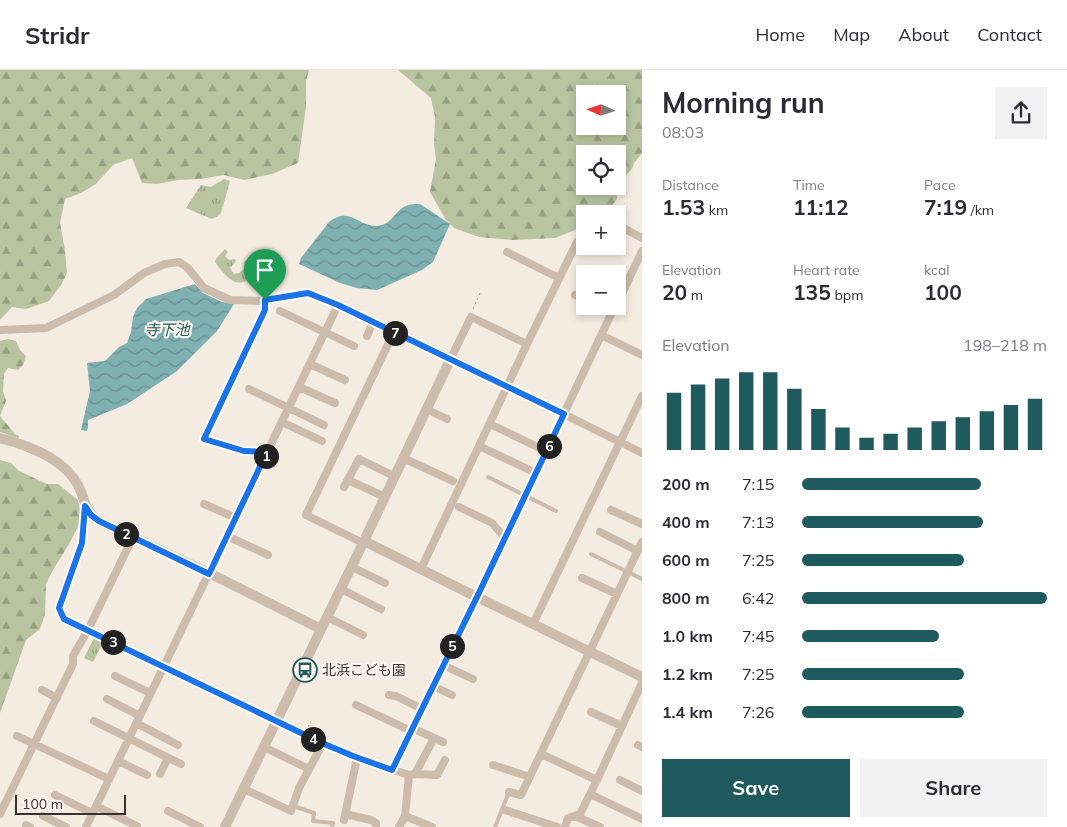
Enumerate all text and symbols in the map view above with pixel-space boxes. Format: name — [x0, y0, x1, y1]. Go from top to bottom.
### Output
text: Stridr — [25, 20, 89, 50]
text: Home — [755, 23, 805, 46]
text: Map — [833, 23, 870, 46]
text: About — [898, 23, 949, 46]
text: Contact — [977, 23, 1042, 46]
north arrow — [576, 85, 626, 135]
map controls — [576, 85, 626, 315]
text: Morning run — [662, 85, 825, 120]
button: share — [995, 87, 1047, 139]
text: 08:03 — [662, 122, 704, 142]
button: locate — [576, 145, 626, 195]
text: Distance — [662, 176, 719, 194]
text: Time — [793, 176, 825, 194]
text: Pace — [924, 176, 956, 194]
text: 1.53 — [662, 194, 705, 220]
text: 11:12 — [793, 194, 849, 220]
text: 7:19 — [924, 194, 967, 220]
text: km — [705, 201, 728, 219]
text: /km — [967, 201, 994, 219]
button: + — [576, 205, 626, 255]
pin — [244, 249, 286, 300]
icon: arrive — [251, 256, 279, 284]
text: Elevation — [662, 261, 721, 279]
text: Heart rate — [793, 261, 860, 279]
text: kcal — [924, 261, 950, 279]
button: − — [576, 265, 626, 315]
text: 20 — [662, 279, 687, 305]
text: 135 — [793, 279, 831, 305]
text: 100 — [924, 279, 962, 305]
text: m — [687, 286, 703, 304]
text: bpm — [831, 286, 864, 304]
water label: 寺下池 — [144, 320, 191, 339]
pin: 7 — [382, 320, 408, 346]
text: 7 — [391, 324, 400, 342]
text: Elevation — [662, 335, 730, 355]
text: 198–218 m — [963, 335, 1047, 355]
pin: 6 — [536, 434, 562, 458]
text: 6 — [545, 437, 554, 455]
pin: 1 — [254, 444, 278, 468]
text: 1 — [262, 447, 271, 465]
text: 200 m — [662, 474, 710, 494]
text: 7:15 — [742, 474, 774, 494]
text: 400 m — [662, 512, 710, 532]
text: 7:13 — [742, 512, 774, 532]
pin: 2 — [114, 522, 138, 546]
text: 2 — [122, 525, 131, 543]
text: 600 m — [662, 550, 710, 570]
text: 7:25 — [742, 550, 774, 570]
text: 800 m — [662, 588, 710, 608]
text: 6:42 — [742, 588, 774, 608]
text: 1.0 km — [662, 626, 713, 646]
text: 7:45 — [742, 626, 774, 646]
pin: 3 — [100, 630, 126, 654]
text: 3 — [109, 633, 118, 651]
pin: 5 — [440, 634, 464, 658]
text: 5 — [448, 637, 457, 655]
bus stop icon: 北浜こども園 — [292, 657, 318, 683]
place label: 北浜こども園 — [322, 661, 406, 679]
text: 1.2 km — [662, 664, 713, 684]
text: 7:25 — [742, 664, 774, 684]
text: 1.4 km — [662, 702, 713, 722]
text: 7:26 — [742, 702, 774, 722]
pin: 4 — [300, 726, 326, 752]
text: 4 — [309, 730, 318, 748]
button: Save — [662, 759, 850, 817]
button: Share — [860, 759, 1047, 817]
scale bar — [15, 792, 126, 815]
text: 100 m — [22, 795, 63, 813]

